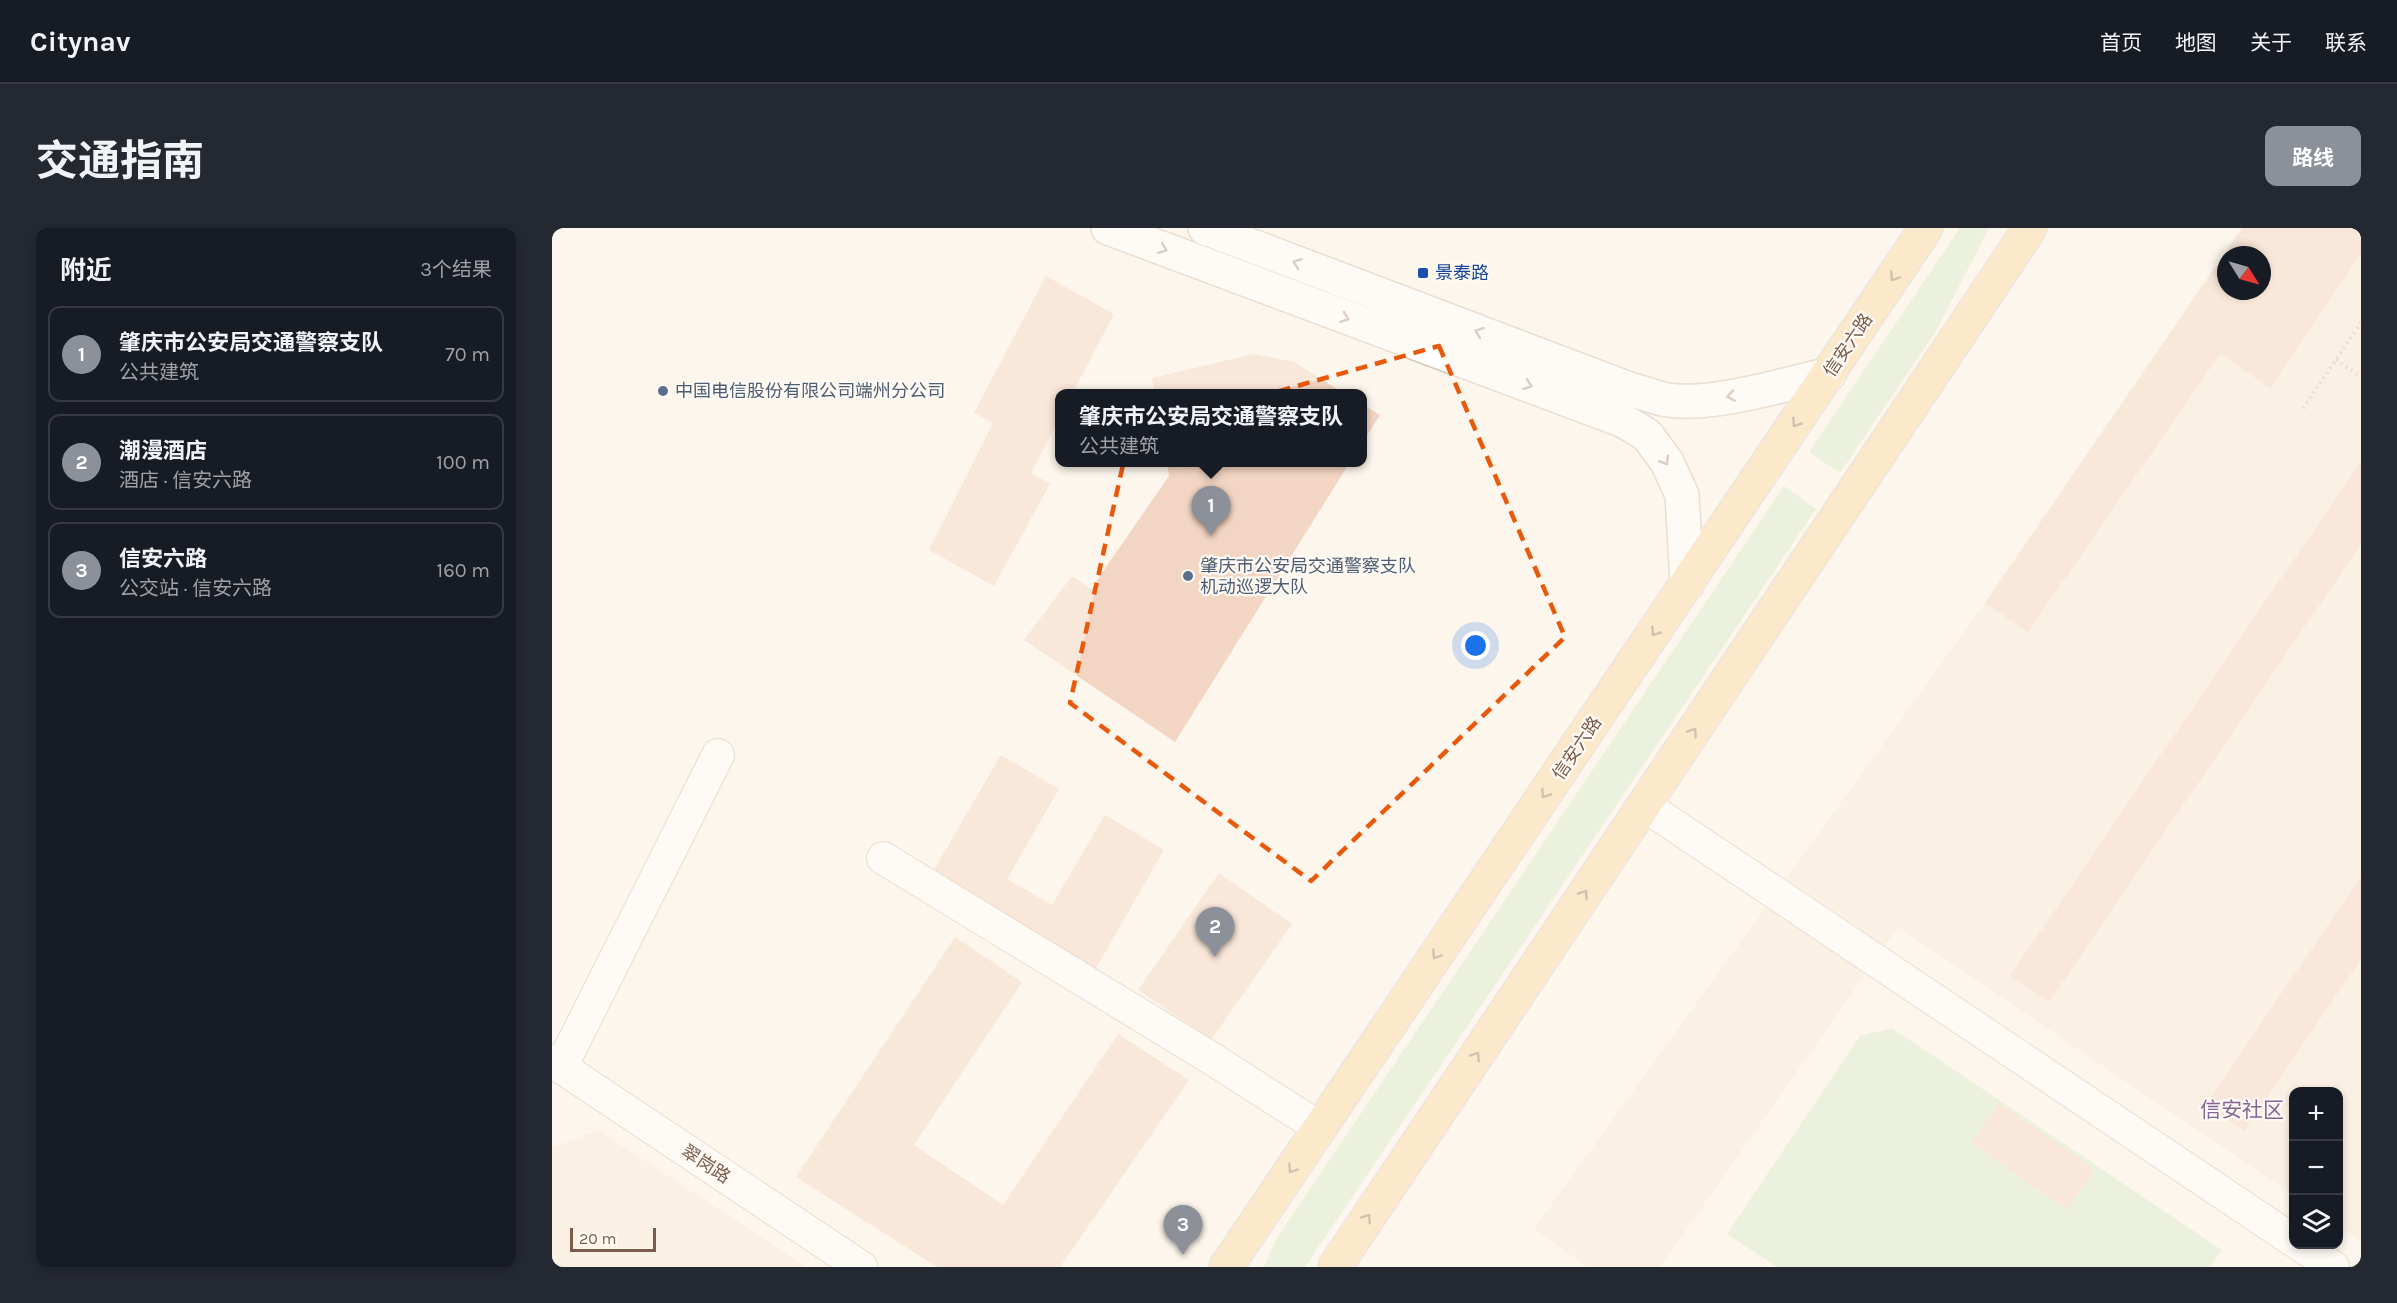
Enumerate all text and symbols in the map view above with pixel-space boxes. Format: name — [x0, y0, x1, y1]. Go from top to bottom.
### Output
text: Citynav — [30, 25, 130, 58]
text: 首页 — [2100, 31, 2142, 55]
text: 地图 — [2175, 31, 2217, 55]
text: 关于 — [2250, 31, 2292, 55]
text: 联系 — [2325, 31, 2367, 55]
button: 路线 — [2265, 126, 2361, 186]
text: 交通指南 — [36, 136, 204, 186]
one-way arrow — [1156, 242, 1167, 254]
north arrow — [2217, 246, 2271, 300]
text: 附近 — [60, 255, 112, 286]
text: 3个结果 — [420, 258, 492, 281]
one-way arrow — [1292, 258, 1303, 270]
place label: 景泰路 — [1435, 262, 1489, 284]
marker: 景泰路 — [1416, 266, 1430, 280]
one-way arrow — [1890, 270, 1901, 281]
street label: 信安六路 — [1819, 309, 1877, 381]
one-way arrow — [1339, 310, 1350, 323]
one-way arrow — [1474, 327, 1485, 339]
text: 肇庆市公安局交通警察支队 — [119, 330, 383, 356]
text: 1 — [78, 343, 85, 366]
text: 70 m — [445, 343, 490, 366]
text: 公共建筑 — [119, 361, 199, 384]
one-way arrow — [1522, 378, 1533, 391]
place label: 中国电信股份有限公司端州分公司 — [675, 380, 945, 402]
marker: 中国电信股份有限公司端州分公司 — [656, 384, 670, 398]
popup — [1055, 389, 1367, 467]
one-way arrow — [1726, 389, 1736, 401]
text: 肇庆市公安局交通警察支队 — [1079, 404, 1343, 430]
one-way arrow — [1792, 416, 1803, 427]
text: 公共建筑 — [1079, 435, 1159, 458]
text: 潮漫酒店 — [119, 438, 207, 464]
text: 2 — [75, 451, 88, 474]
text: 100 m — [436, 451, 490, 474]
one-way arrow — [1658, 455, 1670, 465]
text: 酒店 · 信安六路 — [119, 469, 252, 492]
pin: 1 — [1192, 486, 1230, 536]
text: 信安六路 — [119, 546, 207, 572]
place label: 肇庆市公安局交通警察支队 机动巡逻大队 — [1200, 555, 1416, 598]
text: 3 — [75, 559, 88, 582]
text: 160 m — [437, 559, 490, 582]
marker: 肇庆市公安局交通警察支队 机动巡逻大队 — [1181, 569, 1195, 583]
text: 公交站 · 信安六路 — [119, 577, 272, 600]
one-way arrow — [1650, 626, 1662, 636]
your location — [1461, 631, 1490, 660]
street label: 信安六路 — [1548, 712, 1606, 784]
one-way arrow — [1685, 728, 1697, 738]
one-way arrow — [1541, 788, 1553, 798]
one-way arrow — [1577, 890, 1588, 901]
pin: 2 — [1196, 908, 1234, 957]
one-way arrow — [1432, 949, 1443, 960]
one-way arrow — [1469, 1052, 1480, 1063]
map controls — [2289, 1087, 2343, 1249]
button: + — [2289, 1087, 2343, 1141]
district label: 信安社区 — [2200, 1098, 2284, 1122]
street label: 翠岗路 — [677, 1140, 735, 1188]
button: − — [2289, 1141, 2343, 1195]
one-way arrow — [1288, 1163, 1299, 1174]
button: layers — [2289, 1195, 2343, 1249]
pin: 3 — [1164, 1206, 1202, 1255]
one-way arrow — [1360, 1214, 1371, 1225]
scale bar — [570, 1225, 656, 1252]
text: 20 m — [579, 1229, 617, 1248]

